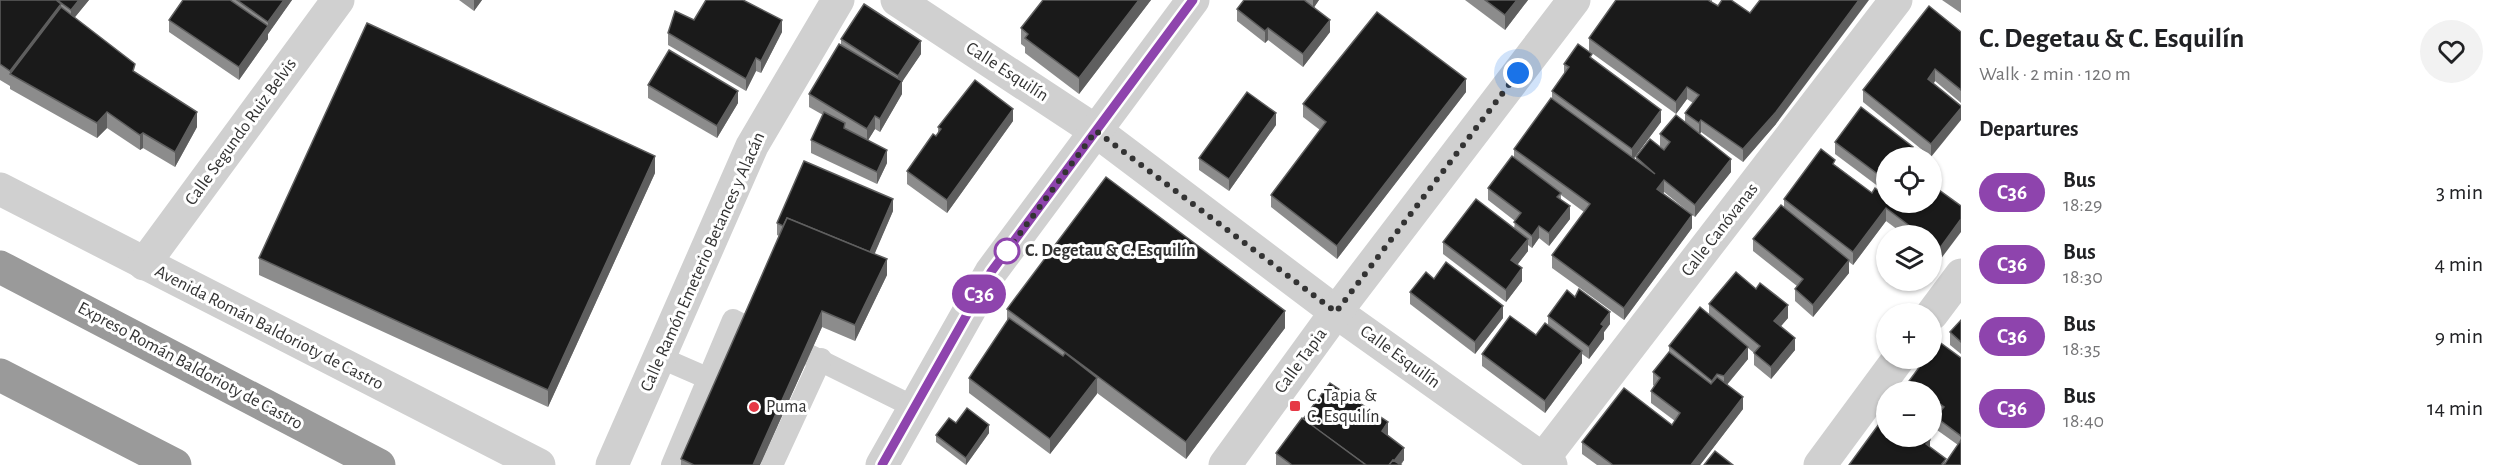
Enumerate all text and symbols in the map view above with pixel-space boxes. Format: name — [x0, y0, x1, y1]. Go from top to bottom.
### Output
button: heart — [2420, 20, 2483, 83]
text: C. Degetau & C. Esquilín — [1979, 25, 2244, 53]
street label: Calle Esquilín — [963, 39, 1051, 105]
street label: Calle Segundo Ruiz Belvis — [182, 55, 300, 209]
your location — [1503, 58, 1533, 88]
text: Walk · 2 min · 120 m — [1979, 64, 2131, 84]
text: Departures — [1979, 118, 2079, 140]
street label: Calle Ramón Emeterio Betances y Alacán — [637, 130, 769, 394]
map controls — [1876, 147, 1942, 447]
button: locate — [1876, 147, 1942, 213]
text: Bus — [2063, 169, 2096, 191]
street label: Calle Canóvanas — [1678, 180, 1762, 280]
text: 3 min — [2436, 181, 2483, 203]
text: C36 — [1997, 182, 2027, 203]
text: 18:29 — [2063, 195, 2102, 215]
button: layers — [1876, 225, 1942, 291]
marker: C. Degetau & C. Esquilín — [994, 238, 1020, 264]
text: Bus — [2063, 241, 2096, 263]
place label: C. Degetau & C. Esquilín — [1025, 242, 1196, 260]
text: 4 min — [2435, 253, 2483, 275]
text: C36 — [1997, 254, 2027, 275]
street label: Avenida Román Baldorioty de Castro — [152, 262, 386, 394]
text: 18:30 — [2063, 267, 2103, 287]
line badge: C36 — [944, 274, 1014, 314]
text: C36 — [964, 284, 994, 305]
street label: Expreso Román Baldorioty de Castro — [75, 299, 306, 433]
button: + — [1876, 303, 1942, 369]
text: Bus — [2063, 313, 2096, 335]
street label: Calle Esquilín — [1357, 322, 1443, 392]
street label: Calle Tapia — [1271, 325, 1331, 397]
text: 9 min — [2435, 325, 2483, 347]
text: C36 — [1997, 326, 2027, 347]
text: 18:35 — [2063, 339, 2101, 359]
button: − — [1876, 381, 1942, 447]
text: Bus — [2063, 385, 2096, 407]
place label: C. Tapia & C. Esquilín — [1307, 387, 1380, 426]
text: 14 min — [2427, 397, 2483, 419]
place label: Puma — [766, 398, 807, 416]
text: C36 — [1997, 398, 2027, 419]
marker: C. Tapia & C. Esquilín — [1288, 399, 1302, 413]
marker: Puma — [747, 400, 761, 414]
text: 18:40 — [2063, 411, 2104, 431]

